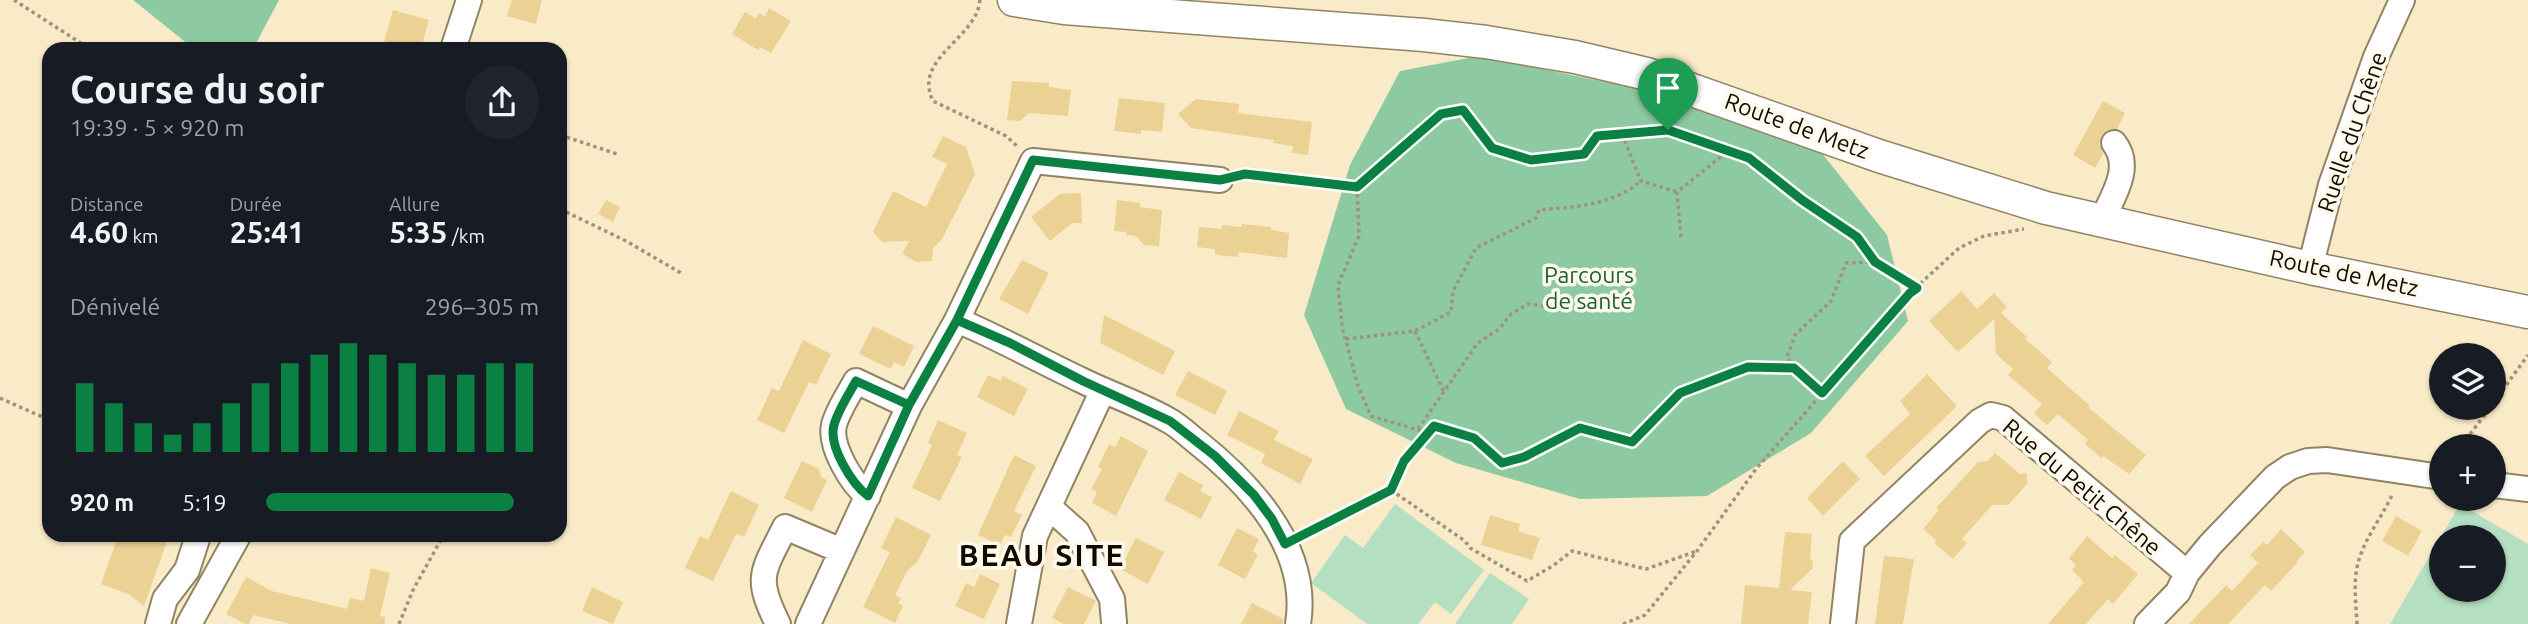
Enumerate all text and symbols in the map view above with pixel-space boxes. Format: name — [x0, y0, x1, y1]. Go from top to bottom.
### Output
street label: Ruelle du Chêne — [2312, 48, 2391, 215]
pin — [1638, 58, 1698, 130]
button: share — [465, 65, 539, 139]
text: Course du soir — [70, 68, 324, 110]
icon: arrive — [1649, 69, 1687, 107]
street label: Route de Metz — [1722, 88, 1873, 163]
text: 19:39 · 5 × 920 m — [70, 115, 244, 140]
text: Distance — [70, 193, 144, 215]
text: Durée — [230, 193, 282, 215]
text: Allure — [389, 193, 440, 215]
text: 4.60 — [70, 215, 128, 249]
text: 25:41 — [230, 215, 305, 249]
text: 5:35 — [389, 215, 447, 249]
text: km — [128, 225, 158, 247]
text: /km — [447, 225, 485, 247]
street label: Route de Metz — [2267, 245, 2421, 300]
park label: Parcours de santé — [1544, 262, 1634, 313]
text: Dénivelé — [70, 294, 160, 319]
text: 296–305 m — [425, 294, 539, 319]
map controls — [2429, 343, 2506, 602]
button: layers — [2429, 343, 2506, 420]
street label: Rue du Petit Chêne — [1998, 413, 2166, 560]
button: + — [2429, 434, 2506, 511]
text: 920 m — [70, 490, 134, 515]
text: 5:19 — [182, 490, 227, 515]
button: − — [2429, 525, 2506, 602]
district label: BEAU SITE — [959, 538, 1125, 572]

